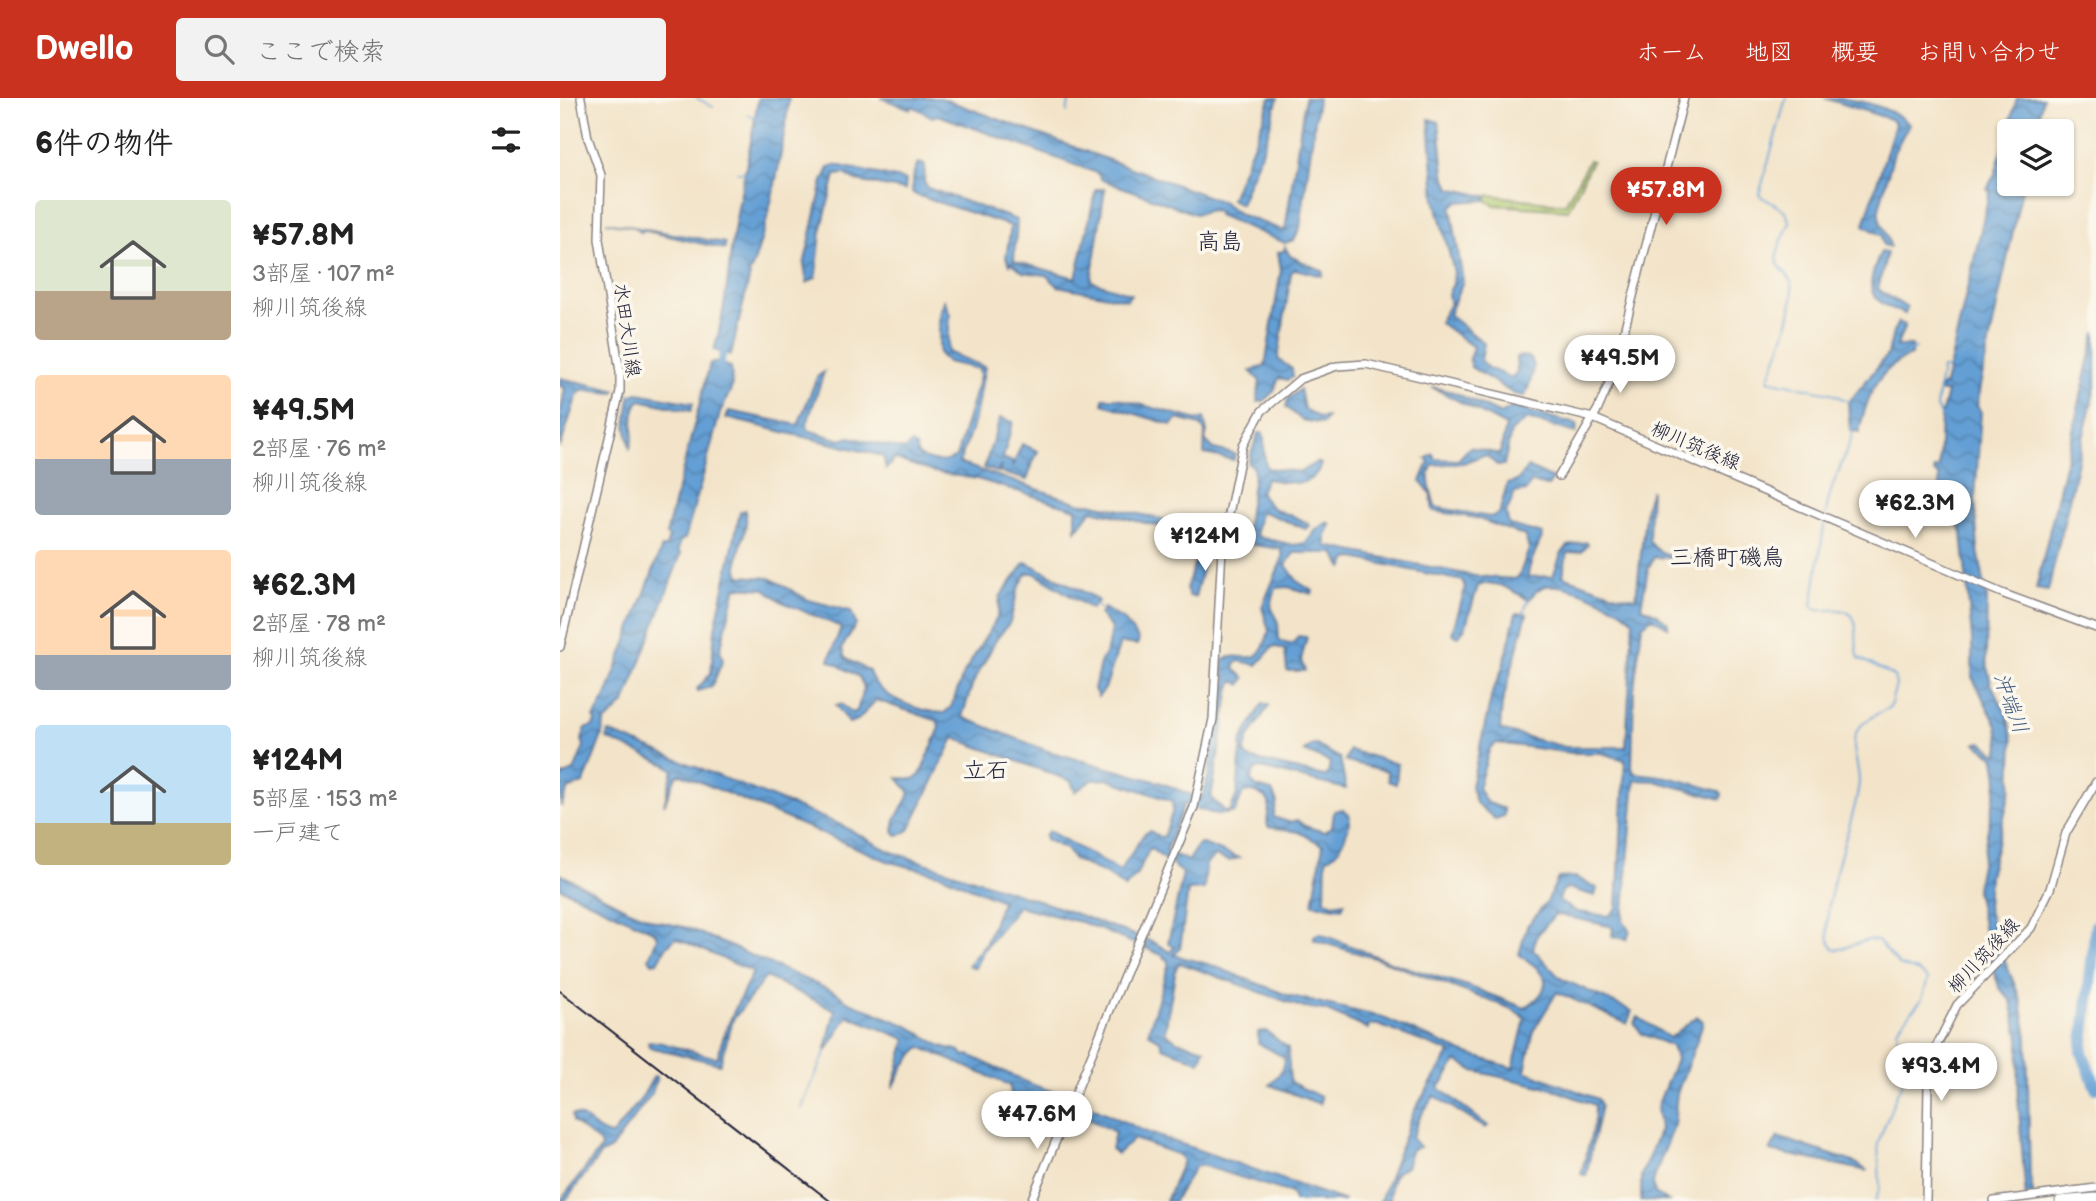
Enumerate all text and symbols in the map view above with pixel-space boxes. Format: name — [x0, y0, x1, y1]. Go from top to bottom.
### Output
search box — [176, 18, 666, 81]
text: Dwello — [35, 29, 134, 69]
icon: search — [200, 30, 238, 68]
text: ここで検索 — [256, 37, 386, 68]
text: ホーム — [1636, 38, 1707, 67]
text: 地図 — [1745, 38, 1793, 67]
text: 概要 — [1831, 38, 1879, 67]
text: お問い合わせ — [1917, 38, 2061, 67]
map controls — [1997, 119, 2074, 196]
button: layers — [1997, 119, 2074, 196]
icon: filters — [487, 121, 525, 159]
text: 6件の物件 — [35, 126, 173, 162]
pin: ¥57.8M — [1609, 167, 1723, 227]
text: ¥57.8M — [1627, 176, 1705, 204]
text: ¥57.8M — [252, 218, 355, 254]
icon: home — [91, 228, 175, 312]
district label: 高島 — [1197, 228, 1243, 256]
text: 3部屋 · 107 m² — [252, 260, 395, 288]
street label: 水田大川線 — [609, 282, 645, 379]
text: 柳川筑後線 — [252, 294, 367, 322]
pin: ¥49.5M — [1563, 336, 1677, 395]
text: ¥49.5M — [1580, 344, 1660, 372]
text: ¥49.5M — [252, 393, 355, 429]
icon: home — [91, 403, 175, 487]
street label: 柳川筑後線 — [1647, 417, 1744, 476]
text: 2部屋 · 76 m² — [252, 435, 386, 463]
text: 柳川筑後線 — [252, 469, 367, 497]
pin: ¥62.3M — [1858, 480, 1972, 540]
text: ¥62.3M — [1875, 489, 1955, 517]
pin: ¥124M — [1156, 514, 1254, 573]
text: ¥124M — [1170, 522, 1240, 550]
district label: 三橋町磯鳥 — [1670, 544, 1785, 572]
text: ¥62.3M — [252, 568, 357, 604]
icon: home — [91, 578, 175, 662]
text: 2部屋 · 78 m² — [252, 610, 386, 638]
text: 柳川筑後線 — [252, 644, 367, 672]
water label: 沖端川 — [1988, 669, 2033, 737]
text: ¥124M — [252, 743, 343, 779]
icon: home — [91, 753, 175, 837]
district label: 立石 — [963, 757, 1009, 785]
text: 5部屋 · 153 m² — [252, 785, 398, 813]
text: 一戸建て — [252, 819, 344, 847]
street label: 柳川筑後線 — [1943, 913, 2025, 999]
pin: ¥93.4M — [1884, 1044, 1998, 1103]
text: ¥93.4M — [1901, 1052, 1981, 1080]
pin: ¥47.6M — [980, 1091, 1094, 1151]
text: ¥47.6M — [997, 1100, 1077, 1128]

